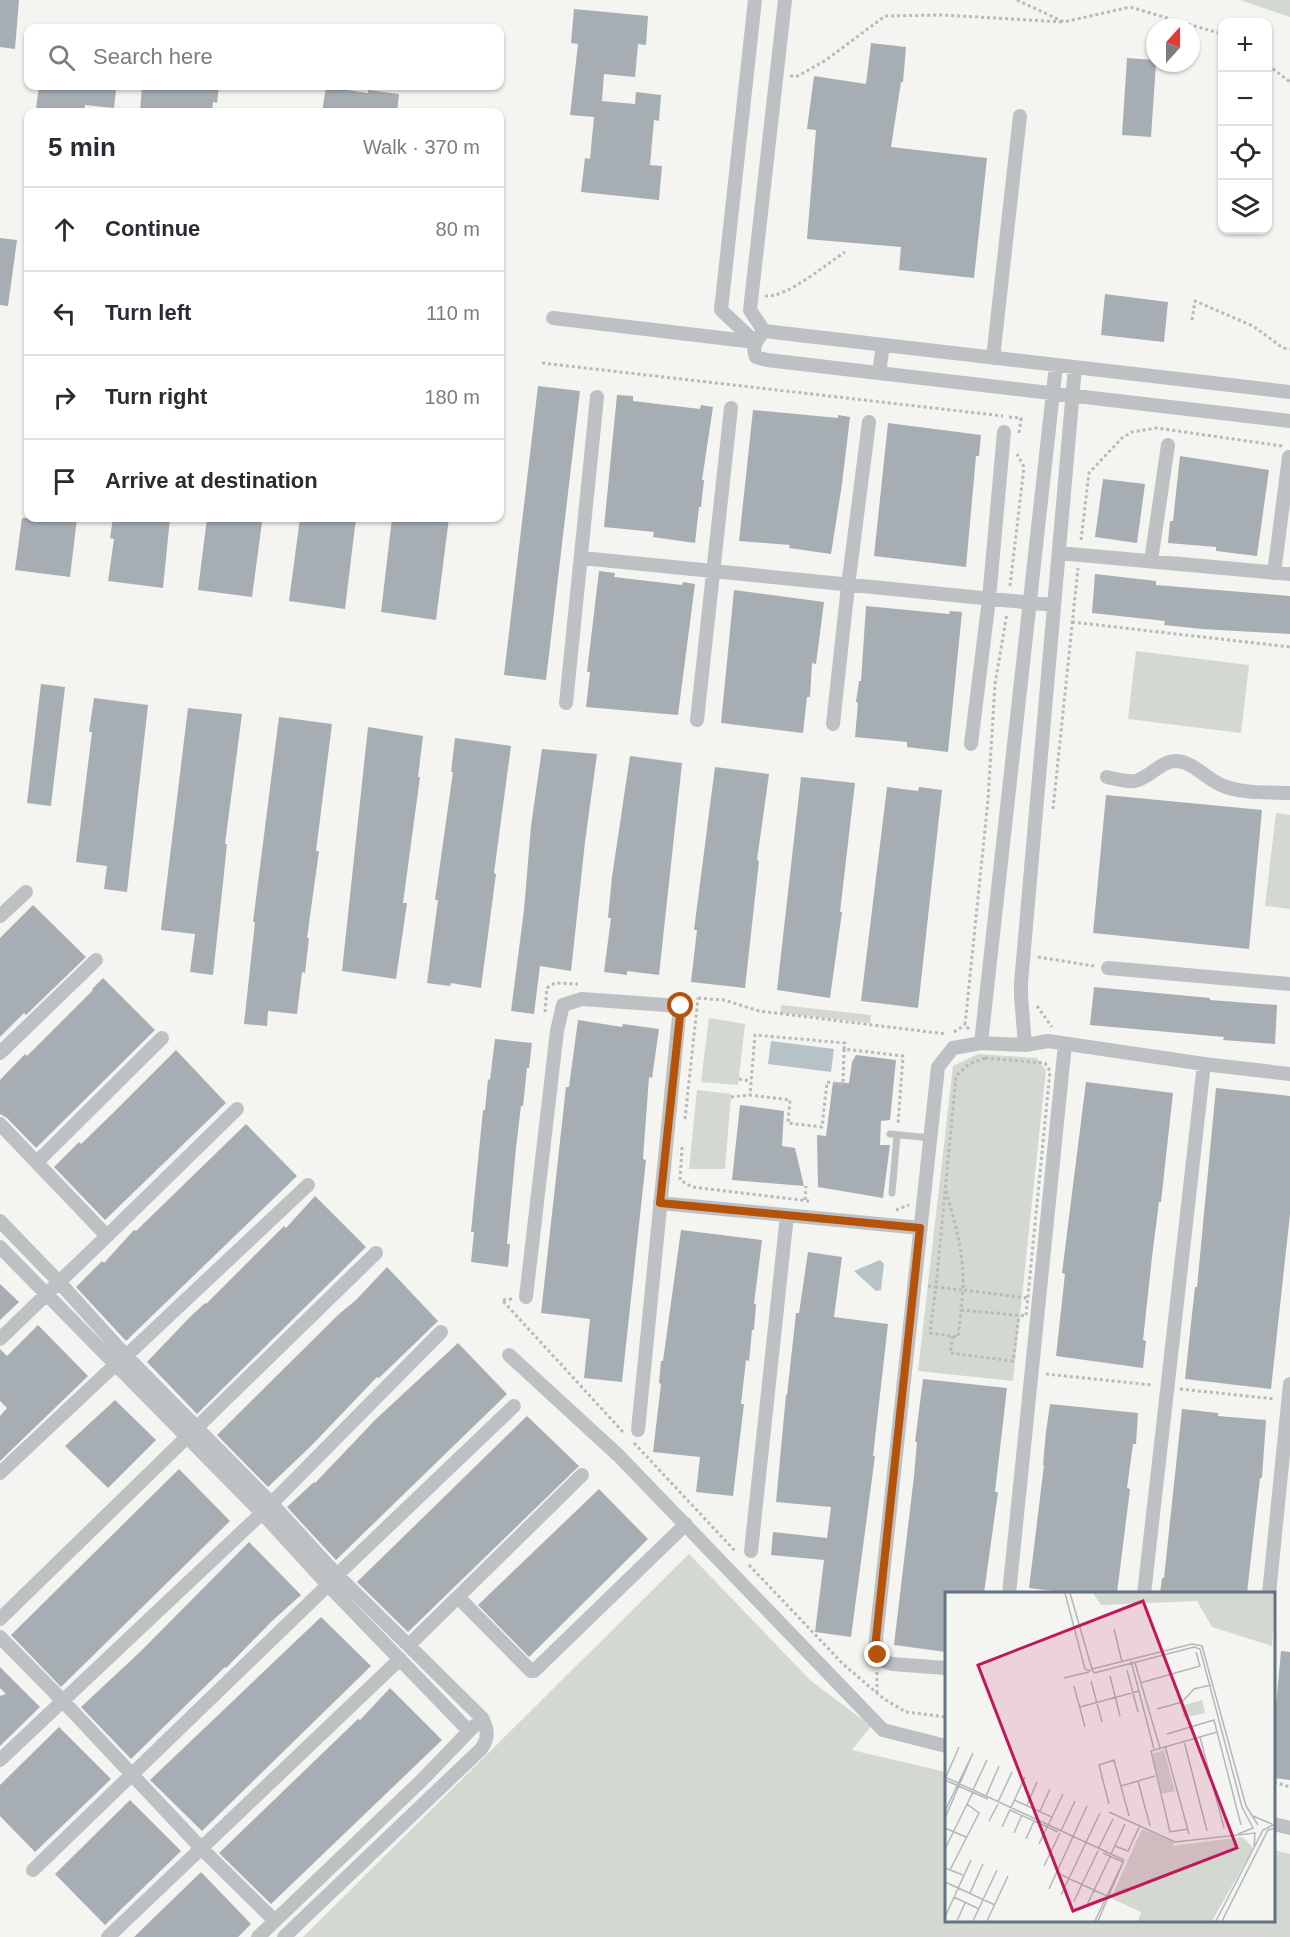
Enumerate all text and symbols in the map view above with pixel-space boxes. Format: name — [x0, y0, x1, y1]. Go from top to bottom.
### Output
north arrow — [1146, 18, 1200, 72]
map controls — [1218, 18, 1272, 234]
button: + — [1218, 18, 1272, 72]
search box — [24, 24, 504, 90]
icon: search — [45, 41, 78, 74]
text: Search here — [93, 44, 213, 69]
button: − — [1218, 72, 1272, 126]
button: locate — [1218, 126, 1272, 180]
text: 5 min — [48, 132, 116, 162]
text: Walk · 370 m — [363, 136, 480, 158]
button: layers — [1218, 180, 1272, 234]
icon: ahead — [48, 213, 81, 246]
text: Continue — [105, 216, 200, 241]
text: 80 m — [436, 218, 480, 240]
icon: left — [48, 297, 81, 330]
text: Turn left — [105, 300, 191, 325]
text: 110 m — [426, 302, 480, 324]
icon: right — [48, 381, 81, 414]
text: Turn right — [105, 384, 207, 409]
text: 180 m — [424, 386, 480, 408]
icon: arrive — [48, 465, 81, 498]
text: Arrive at destination — [105, 468, 318, 493]
route start — [667, 992, 693, 1018]
inset map — [945, 1592, 1275, 1922]
route end — [864, 1641, 890, 1667]

